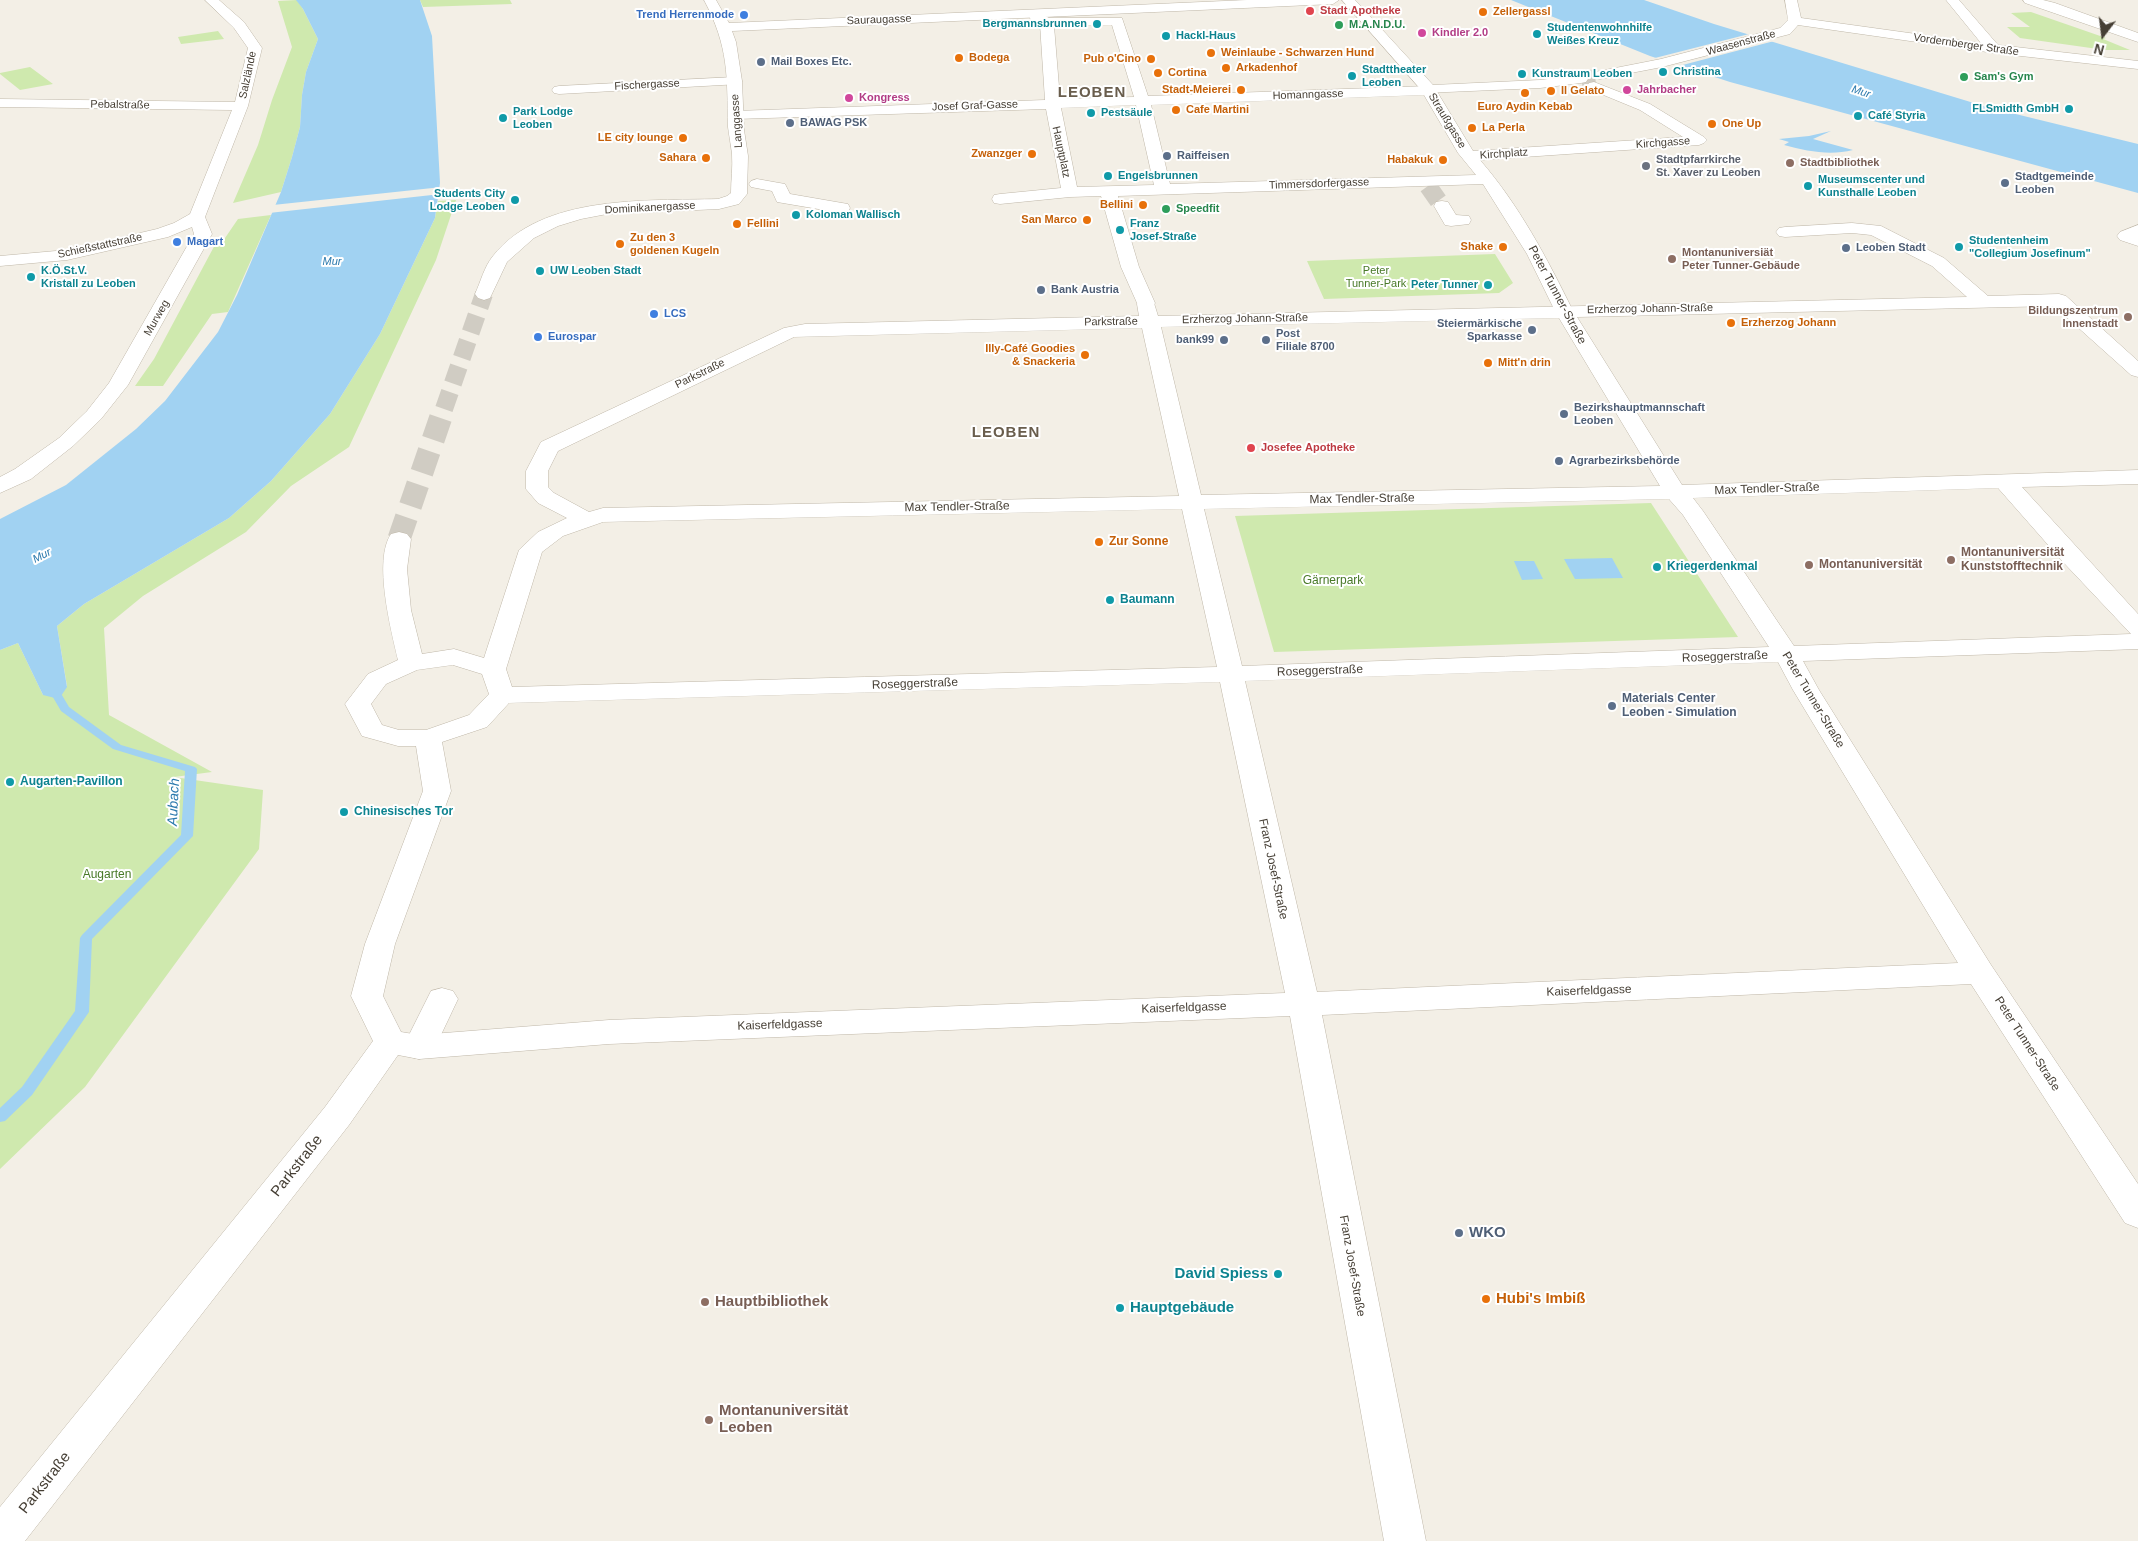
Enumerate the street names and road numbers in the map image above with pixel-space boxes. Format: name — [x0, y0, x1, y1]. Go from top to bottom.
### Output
street label: Sauraugasse — [846, 12, 912, 28]
street label: Waasenstraße — [1705, 27, 1777, 59]
street label: Vordernberger Straße — [1912, 31, 2020, 59]
street label: Salzlände — [237, 50, 259, 100]
street label: Fischergasse — [614, 77, 680, 93]
street label: Homanngasse — [1272, 87, 1344, 103]
street label: Straußgasse — [1425, 91, 1469, 151]
street label: Langgasse — [729, 94, 745, 148]
street label: Pebalstraße — [90, 98, 150, 112]
street label: Josef Graf-Gasse — [932, 98, 1018, 114]
street label: Hauptplatz — [1049, 125, 1073, 179]
street label: Kirchgasse — [1635, 135, 1691, 151]
street label: Kirchplatz — [1479, 146, 1529, 162]
street label: Timmersdorfergasse — [1269, 176, 1369, 192]
street label: Dominikanergasse — [604, 199, 696, 217]
street label: Schießstattstraße — [56, 231, 144, 261]
street label: Peter Tunner-Straße — [1525, 243, 1589, 347]
street label: Murweg — [142, 298, 172, 338]
street label: Erzherzog Johann-Straße — [1587, 301, 1713, 317]
street label: Erzherzog Johann-Straße — [1182, 311, 1308, 327]
street label: Parkstraße — [1084, 315, 1138, 329]
street label: Parkstraße — [673, 356, 727, 392]
street label: Max Tendler-Straße — [1714, 480, 1820, 498]
street label: Max Tendler-Straße — [1309, 491, 1415, 507]
street label: Max Tendler-Straße — [904, 499, 1010, 515]
street label: Roseggerstraße — [1682, 648, 1768, 666]
street label: Peter Tunner-Straße — [1779, 649, 1847, 751]
street label: Roseggerstraße — [1277, 662, 1363, 680]
street label: Roseggerstraße — [872, 675, 958, 693]
street label: Franz Josef-Straße — [1255, 817, 1291, 921]
street label: Kaiserfeldgasse — [1546, 982, 1632, 1000]
street label: Peter Tunner-Straße — [1991, 994, 2063, 1094]
street label: Kaiserfeldgasse — [1141, 999, 1227, 1017]
street label: Kaiserfeldgasse — [737, 1016, 823, 1034]
street label: Parkstraße — [267, 1132, 327, 1200]
street label: Franz Josef-Straße — [1336, 1214, 1368, 1318]
street label: Parkstraße — [15, 1449, 75, 1517]

